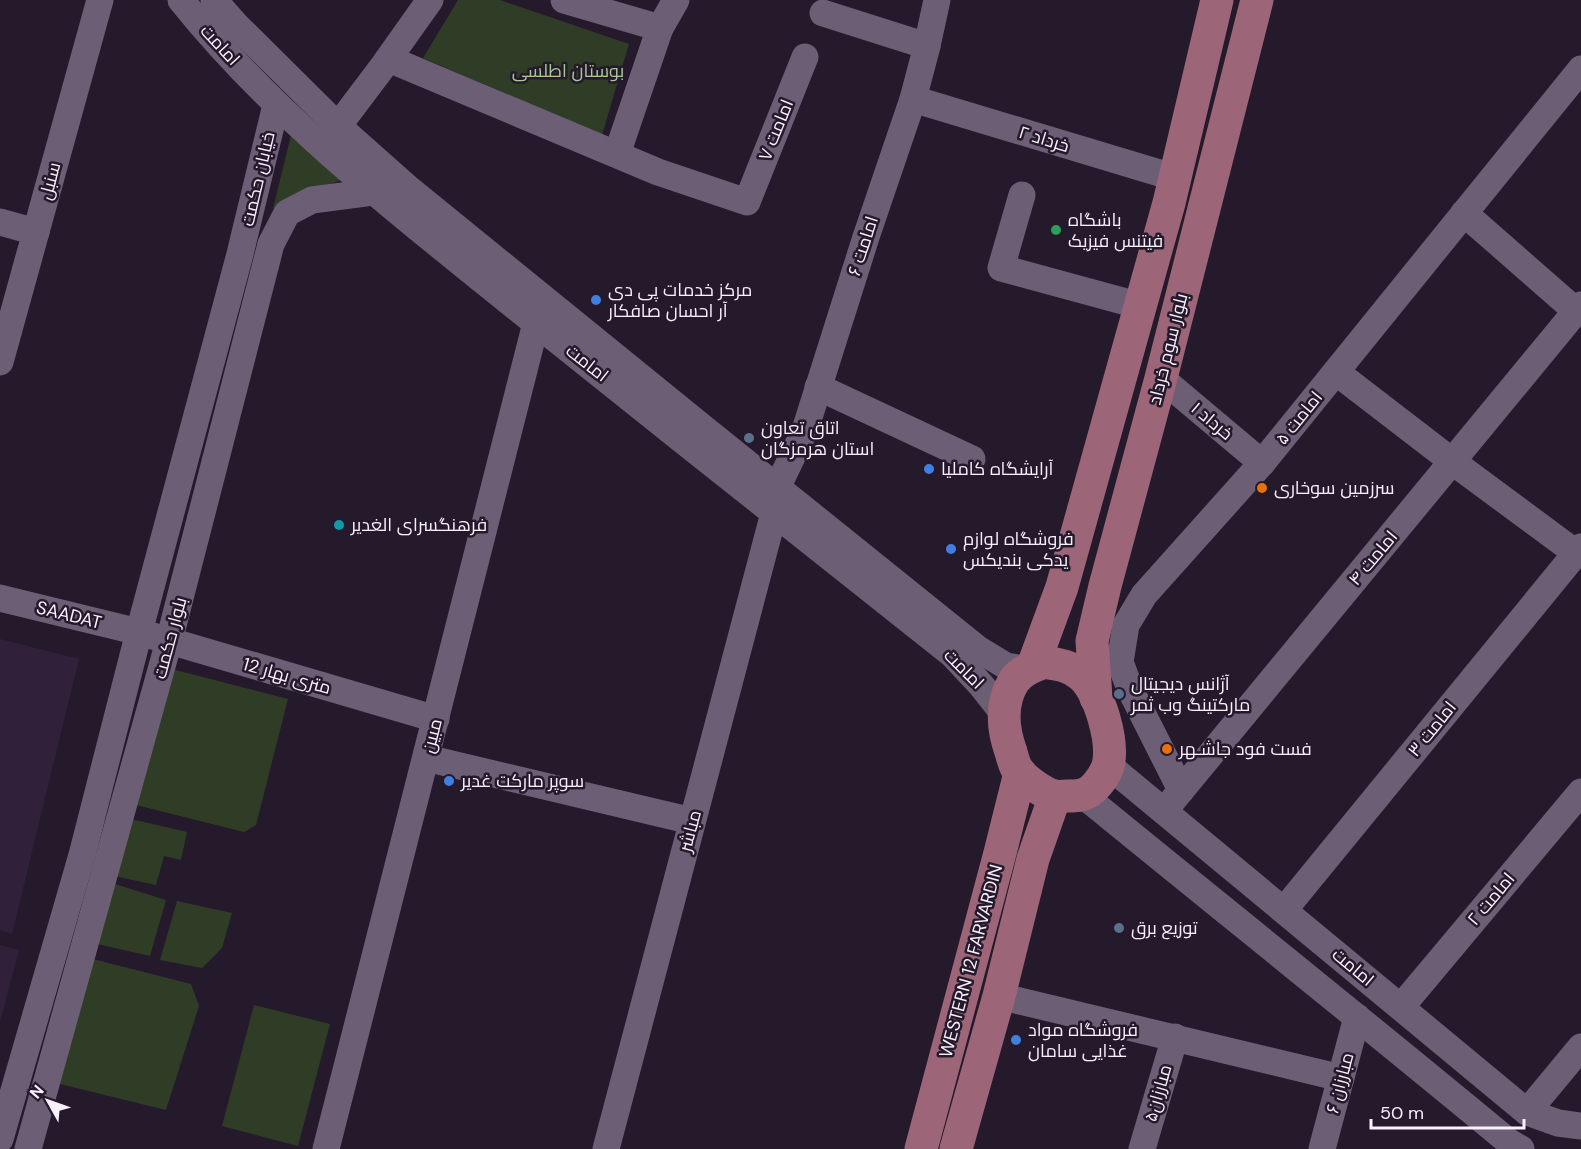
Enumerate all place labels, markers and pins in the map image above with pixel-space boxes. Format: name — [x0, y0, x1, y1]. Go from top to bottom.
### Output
place label: باشگاه فیتنس فیزیک — [1068, 208, 1163, 253]
marker: باشگاه فیتنس فیزیک — [1049, 223, 1063, 237]
place label: مرکز خدمات پی دی آر احسان صافکار — [607, 278, 752, 323]
marker: مرکز خدمات پی دی آر احسان صافکار — [589, 293, 603, 307]
place label: اتاق تعاون استان هرمزگان — [761, 416, 874, 461]
marker: اتاق تعاون استان هرمزگان — [742, 431, 756, 445]
place label: آرایشگاه کاملیا — [941, 457, 1053, 481]
marker: آرایشگاه کاملیا — [922, 462, 936, 476]
place label: سرزمین سوخاری — [1274, 476, 1394, 500]
marker: سرزمین سوخاری — [1255, 481, 1269, 495]
place label: فرهنگسرای الغدیر — [350, 513, 487, 537]
marker: فرهنگسرای الغدیر — [332, 518, 346, 532]
place label: فروشگاه لوازم یدکی بندیکس — [963, 527, 1074, 572]
marker: فروشگاه لوازم یدکی بندیکس — [944, 542, 958, 556]
place label: آژانس دیجیتال مارکتینگ وب ثمر — [1130, 672, 1250, 717]
marker: آژانس دیجیتال مارکتینگ وب ثمر — [1112, 687, 1126, 701]
place label: فست فود جاشـهر — [1178, 737, 1312, 761]
marker: فست فود جاشـهر — [1160, 742, 1174, 756]
place label: سوپر مارکت غدیر — [460, 769, 584, 793]
marker: سوپر مارکت غدیر — [442, 774, 456, 788]
place label: توزیع برق — [1131, 916, 1198, 940]
marker: توزیع برق — [1112, 921, 1126, 935]
place label: فروشگاه مواد غذایی سامان — [1028, 1018, 1138, 1063]
marker: فروشگاه مواد غذایی سامان — [1009, 1033, 1023, 1047]

